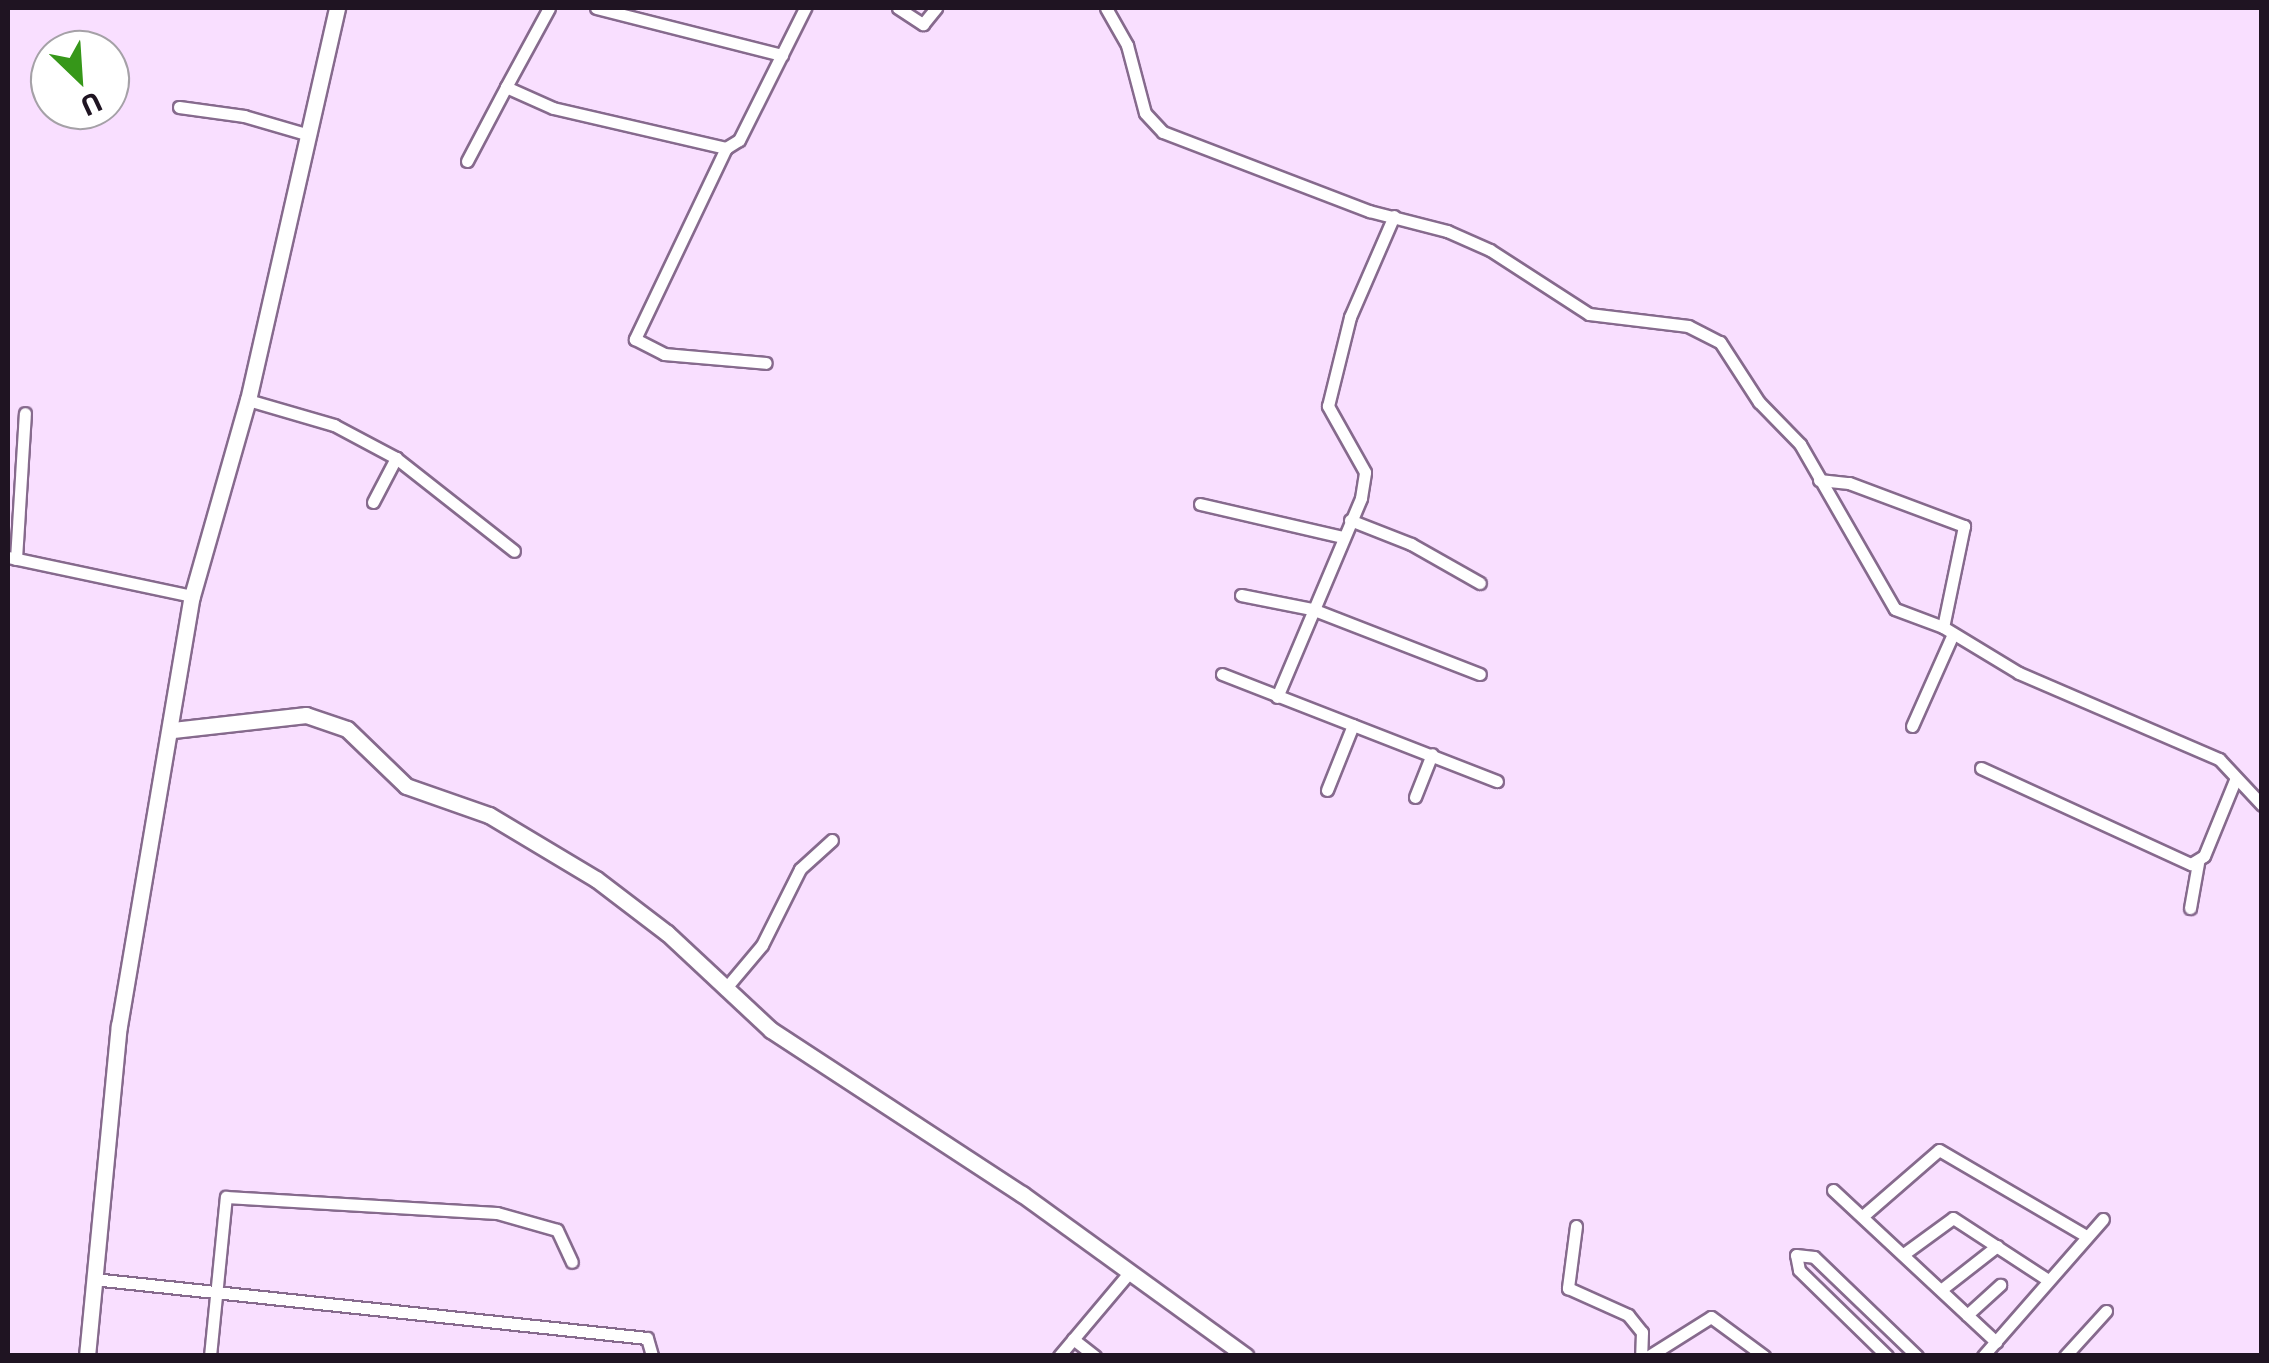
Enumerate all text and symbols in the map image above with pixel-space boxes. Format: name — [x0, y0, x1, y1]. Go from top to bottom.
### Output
north arrow — [30, 30, 130, 130]
text: U — [76, 86, 108, 125]

